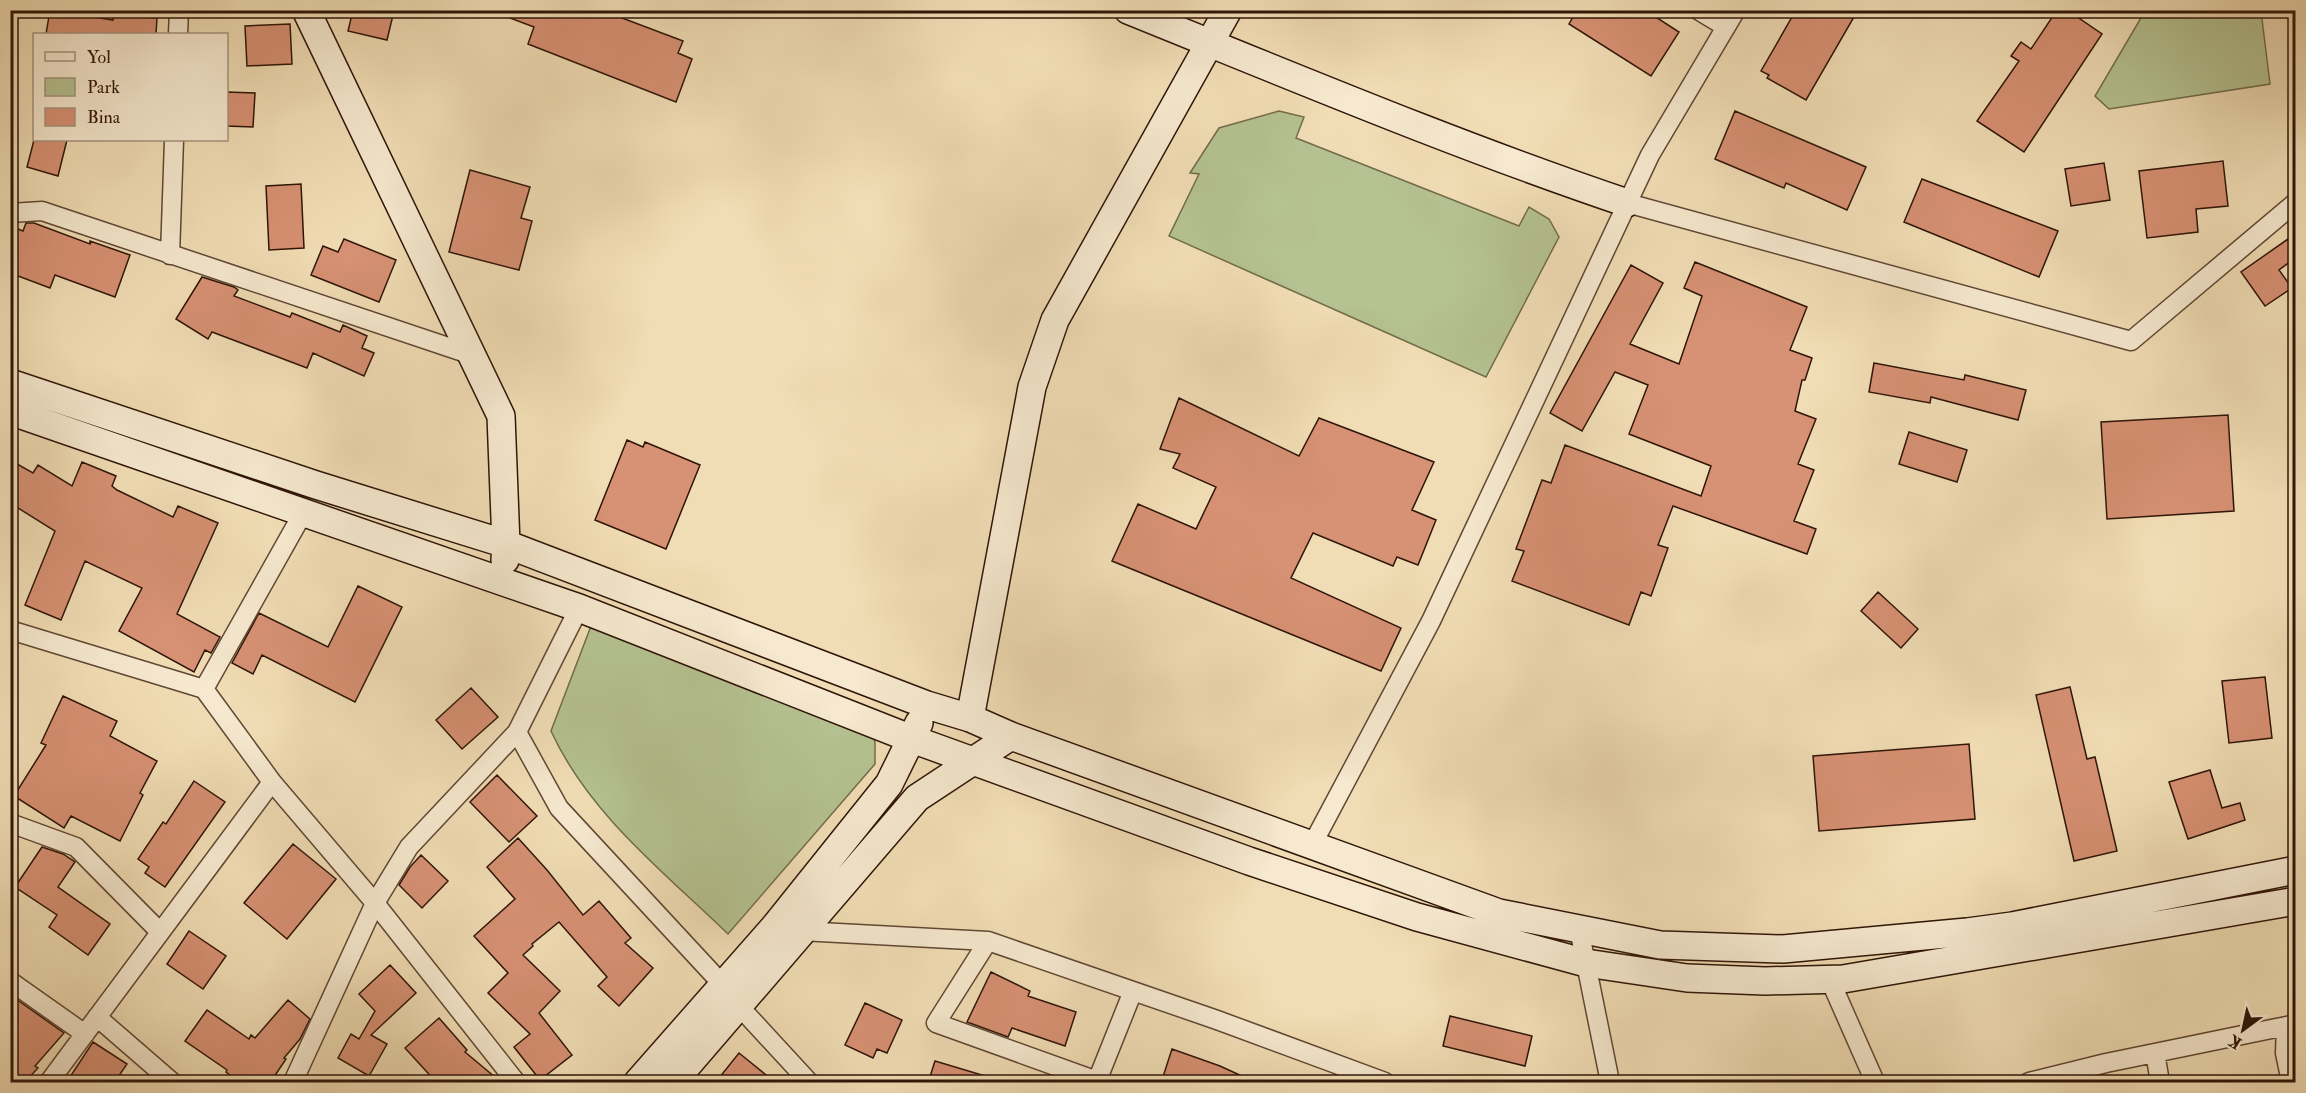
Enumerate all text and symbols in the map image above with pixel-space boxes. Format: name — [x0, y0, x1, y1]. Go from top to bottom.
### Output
legend — [33, 33, 228, 141]
text: Yol — [87, 46, 111, 69]
text: Park — [87, 76, 120, 99]
text: Bina — [87, 106, 121, 129]
north arrow — [2213, 1000, 2273, 1060]
text: K — [2225, 1030, 2246, 1053]

